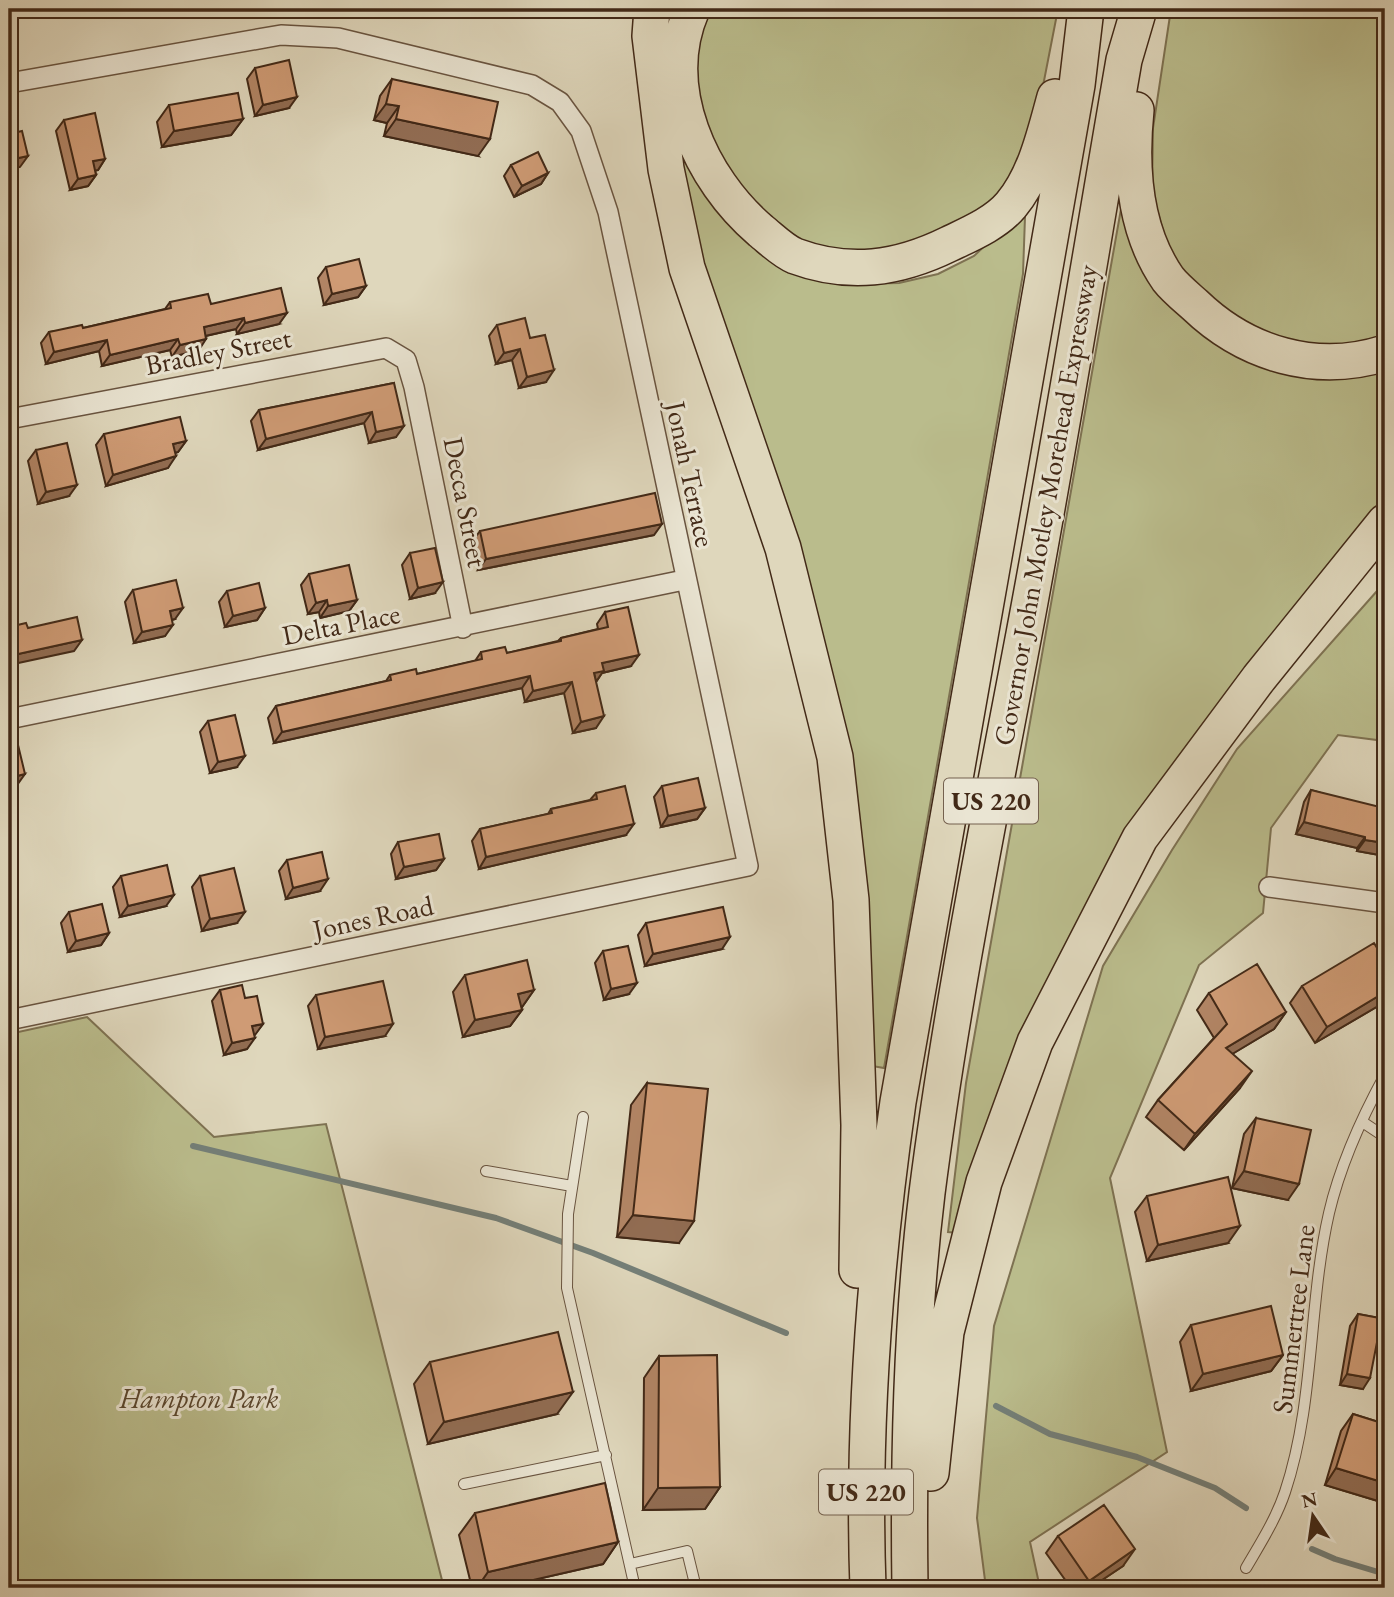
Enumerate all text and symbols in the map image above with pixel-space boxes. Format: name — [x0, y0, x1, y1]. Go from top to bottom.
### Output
street label: Governor John Motley Morehead Expressway — [985, 261, 1105, 748]
street label: Bradley Street — [142, 319, 294, 383]
street label: Jonah Terrace — [658, 396, 724, 550]
street label: Decca Street — [436, 434, 496, 570]
street label: Delta Place — [279, 595, 403, 653]
road number: US 220 — [944, 778, 1038, 824]
street label: Jones Road — [307, 887, 437, 948]
street label: Summertree Lane — [1264, 1222, 1322, 1416]
park label: Hampton Park — [119, 1380, 279, 1416]
road number: US 220 — [819, 1470, 913, 1514]
north arrow — [1278, 1482, 1348, 1552]
text: N — [1299, 1486, 1320, 1514]

